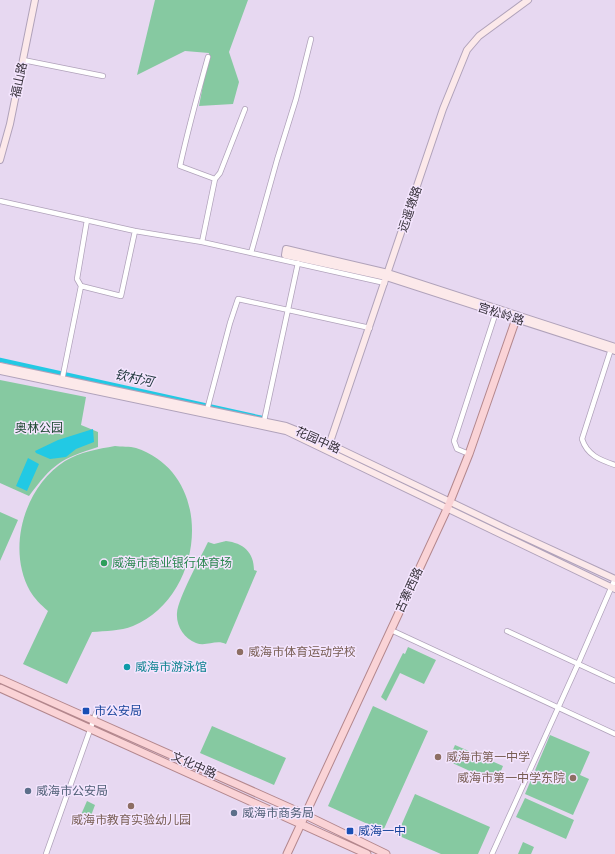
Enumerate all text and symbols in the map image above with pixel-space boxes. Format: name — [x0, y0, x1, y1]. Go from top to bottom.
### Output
street label: 福山路 — [8, 61, 30, 99]
street label: 远遥墩路 — [396, 184, 424, 234]
street label: 宫松岭路 — [476, 300, 526, 328]
water label: 钦村河 — [113, 367, 158, 390]
park label: 奥林公园 — [15, 421, 63, 435]
street label: 花园中路 — [293, 424, 343, 456]
place label: 威海市商业银行体育场 — [112, 556, 232, 570]
marker: 威海市商业银行体育场 — [99, 558, 109, 568]
street label: 古寨西路 — [393, 565, 425, 615]
place label: 威海市体育运动学校 — [248, 645, 356, 659]
marker: 威海市体育运动学校 — [235, 647, 245, 657]
place label: 威海市游泳馆 — [135, 660, 207, 674]
marker: 威海市游泳馆 — [122, 662, 132, 672]
place label: 市公安局 — [94, 704, 142, 718]
marker: 市公安局 — [81, 706, 91, 716]
street label: 文化中路 — [169, 749, 219, 781]
place label: 威海市第一中学 — [446, 750, 530, 764]
marker: 威海市第一中学 — [433, 752, 443, 762]
place label: 威海市第一中学东院 — [457, 771, 565, 785]
marker: 威海市第一中学东院 — [568, 773, 578, 783]
place label: 威海市公安局 — [36, 784, 108, 798]
marker: 威海市公安局 — [23, 786, 33, 796]
marker: 威海市教育实验幼儿园 — [126, 801, 136, 811]
place label: 威海市商务局 — [242, 806, 314, 820]
marker: 威海市商务局 — [229, 808, 239, 818]
place label: 威海市教育实验幼儿园 — [71, 813, 191, 827]
place label: 威海一中 — [358, 824, 406, 838]
marker: 威海一中 — [345, 826, 355, 836]

